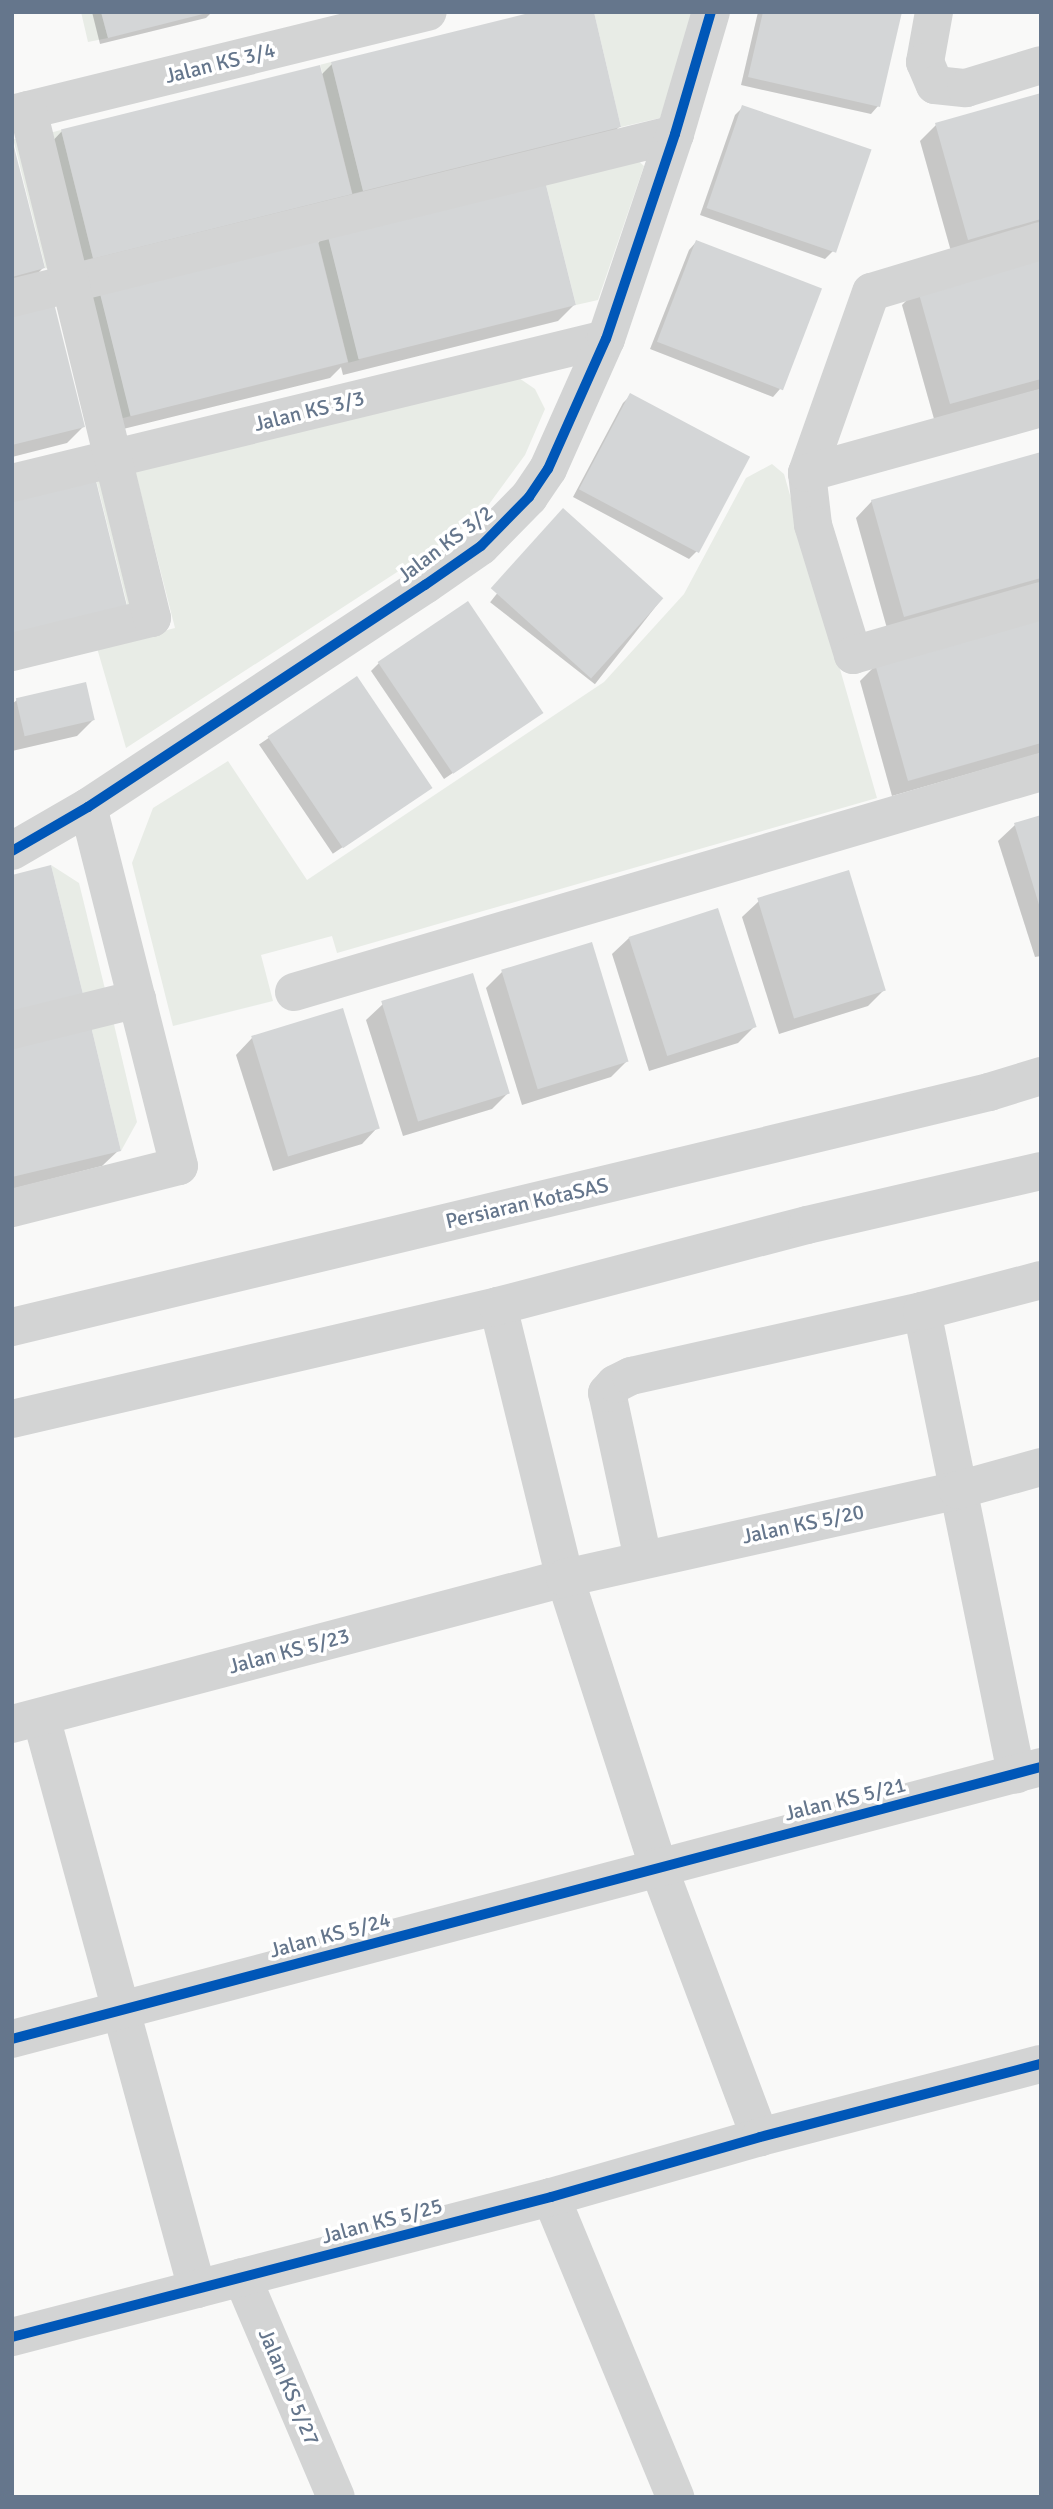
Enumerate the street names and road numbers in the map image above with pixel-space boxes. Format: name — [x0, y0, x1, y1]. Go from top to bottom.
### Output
street label: Jalan KS 3/4 — [162, 37, 278, 89]
street label: Jalan KS 3/3 — [251, 385, 367, 437]
street label: Jalan KS 3/2 — [392, 500, 498, 588]
street label: Persiaran KotaSAS — [443, 1172, 611, 1234]
street label: Jalan KS 5/20 — [740, 1499, 866, 1549]
street label: Jalan KS 5/23 — [226, 1623, 352, 1679]
street label: Jalan KS 5/21 — [782, 1772, 908, 1826]
street label: Jalan KS 5/24 — [267, 1907, 393, 1963]
street label: Jalan KS 5/25 — [319, 2193, 445, 2249]
street label: Jalan KS 5/27 — [253, 2325, 325, 2449]

